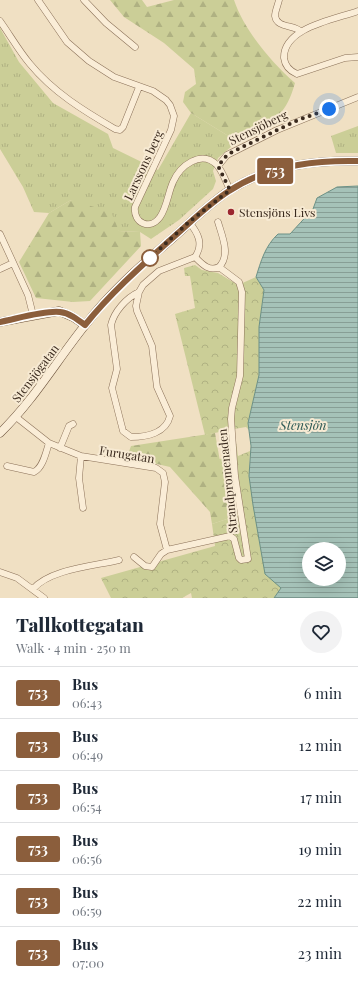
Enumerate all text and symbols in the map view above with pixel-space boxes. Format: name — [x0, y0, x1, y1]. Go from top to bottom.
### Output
your location — [319, 99, 339, 119]
street label: Stensjöberg — [226, 106, 291, 148]
street label: Larssons berg — [120, 127, 167, 203]
line badge: 753 — [252, 158, 298, 184]
text: 753 — [265, 161, 285, 180]
place label: Stensjöns Livs — [239, 204, 315, 220]
marker: Stensjöns Livs — [226, 207, 236, 217]
unlabelled marker — [141, 249, 159, 267]
street label: Stensjögatan — [8, 341, 62, 405]
water label: Stensjön — [278, 416, 327, 433]
street label: Strandpromenaden — [214, 428, 240, 534]
street label: Furugatan — [98, 442, 156, 466]
map controls — [302, 542, 346, 586]
button: layers — [302, 542, 346, 586]
text: Tallkottegatan — [16, 611, 144, 637]
button: heart — [300, 611, 342, 653]
text: Walk · 4 min · 250 m — [16, 639, 131, 656]
text: Bus — [72, 674, 98, 694]
text: 753 — [28, 683, 48, 702]
text: 6 min — [304, 683, 342, 703]
text: 06:43 — [72, 694, 102, 711]
text: Bus — [72, 726, 98, 746]
text: 753 — [28, 735, 48, 754]
text: 12 min — [299, 735, 342, 755]
text: 06:49 — [72, 746, 103, 763]
text: Bus — [72, 778, 98, 798]
text: 753 — [28, 787, 48, 806]
text: 17 min — [300, 787, 342, 807]
text: 06:54 — [72, 798, 102, 815]
text: Bus — [72, 830, 98, 850]
text: 753 — [28, 839, 48, 858]
text: 19 min — [298, 839, 342, 859]
text: 06:56 — [72, 850, 102, 867]
text: Bus — [72, 882, 98, 902]
text: 753 — [28, 891, 48, 910]
text: 22 min — [297, 891, 342, 911]
text: 06:59 — [72, 902, 102, 919]
text: Bus — [72, 934, 98, 954]
text: 753 — [28, 943, 48, 962]
text: 23 min — [298, 943, 342, 963]
text: 07:00 — [72, 954, 104, 971]

